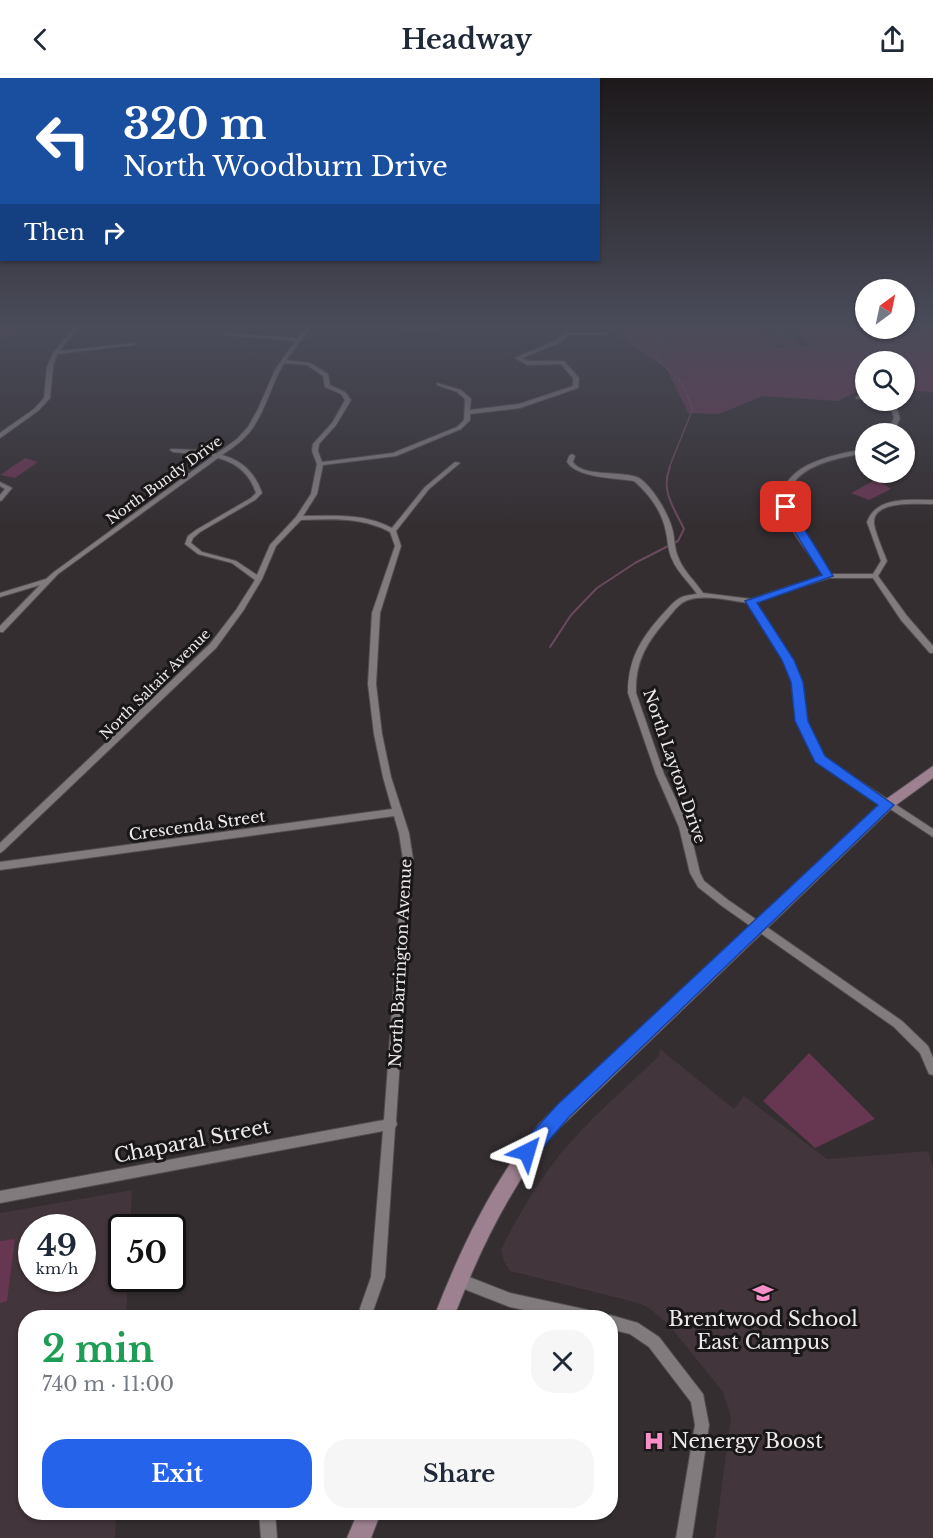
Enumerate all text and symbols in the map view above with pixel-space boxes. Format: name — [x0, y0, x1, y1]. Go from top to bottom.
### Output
icon: back — [24, 23, 57, 56]
text: Headway — [401, 23, 532, 56]
icon: share — [876, 23, 909, 56]
text: 320 m — [123, 98, 266, 150]
icon: left — [24, 102, 102, 180]
text: North Woodburn Drive — [123, 150, 448, 183]
icon: right — [97, 216, 130, 249]
text: Then — [24, 219, 85, 246]
north arrow — [855, 279, 915, 339]
map controls — [855, 279, 915, 483]
button: search — [855, 351, 915, 411]
button: layers — [855, 423, 915, 483]
street label: North Bundy Drive — [103, 432, 225, 528]
pin — [760, 481, 811, 532]
icon: arrive — [769, 490, 802, 523]
street label: North Saltair Avenue — [96, 625, 214, 743]
street label: North Layton Drive — [639, 686, 711, 846]
street label: Crescenda Street — [127, 806, 267, 844]
street label: North Barrington Avenue — [385, 858, 415, 1068]
street label: Chaparal Street — [112, 1114, 273, 1168]
position arrow — [495, 1120, 559, 1184]
speed limit sign: 50 — [108, 1214, 186, 1292]
text: 49 — [37, 1227, 77, 1264]
text: km/h — [36, 1259, 78, 1278]
school or university icon: Brentwood School East Campus — [751, 1281, 775, 1305]
place label: Brentwood School East Campus — [668, 1307, 858, 1354]
text: 2 min — [42, 1327, 154, 1372]
button: close — [531, 1330, 594, 1393]
text: 740 m · 11:00 — [42, 1372, 174, 1396]
hospital icon: Nenergy Boost — [642, 1429, 666, 1453]
place label: Nenergy Boost — [671, 1429, 823, 1453]
button: Exit — [42, 1439, 312, 1508]
button: Share — [324, 1439, 594, 1508]

